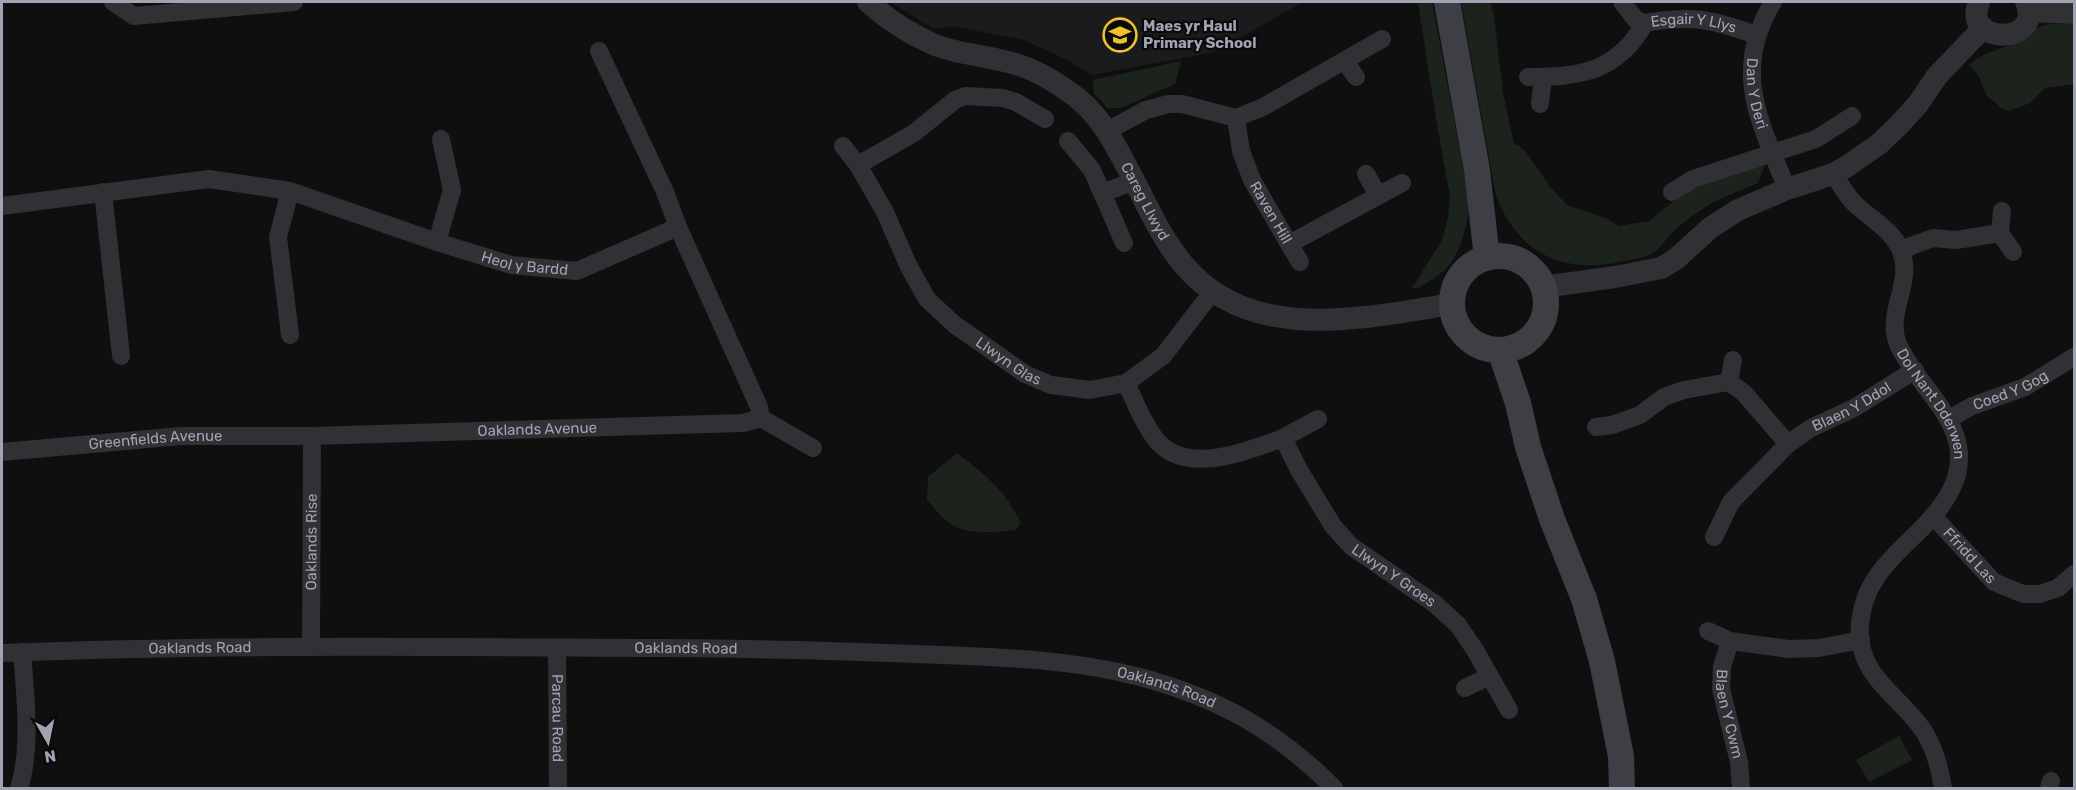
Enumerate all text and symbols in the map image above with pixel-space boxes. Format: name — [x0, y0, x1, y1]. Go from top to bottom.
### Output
street label: Esgair Y Llys — [1649, 10, 1739, 37]
school or university icon: Maes yr Haul Primary School — [1102, 17, 1138, 53]
place label: Maes yr Haul Primary School — [1143, 17, 1257, 52]
street label: Dan Y Deri — [1743, 57, 1771, 131]
street label: Careg Llwyd — [1117, 159, 1173, 244]
street label: Raven Hill — [1246, 178, 1296, 247]
street label: Heol y Bardd — [479, 247, 569, 279]
street label: Llwyn Glas — [972, 333, 1044, 389]
street label: Dol Nant Dderwen — [1893, 345, 1968, 460]
street label: Coed Y Gog — [1970, 366, 2051, 414]
street label: Blaen Y Ddol — [1809, 378, 1894, 435]
street label: Oaklands Avenue — [477, 418, 597, 440]
street label: Greenfields Avenue — [88, 427, 222, 453]
street label: Oaklands Rise — [302, 493, 321, 591]
street label: Ffridd Las — [1939, 524, 2000, 588]
street label: Llwyn Y Groes — [1348, 540, 1439, 611]
street label: Oaklands Road — [148, 638, 252, 658]
street label: Oaklands Road — [634, 639, 738, 658]
street label: Oaklands Road — [1115, 663, 1219, 712]
street label: Blaen Y Cwm — [1712, 669, 1747, 760]
street label: Parcau Road — [548, 674, 567, 762]
north arrow — [18, 712, 78, 772]
text: N — [43, 746, 57, 767]

